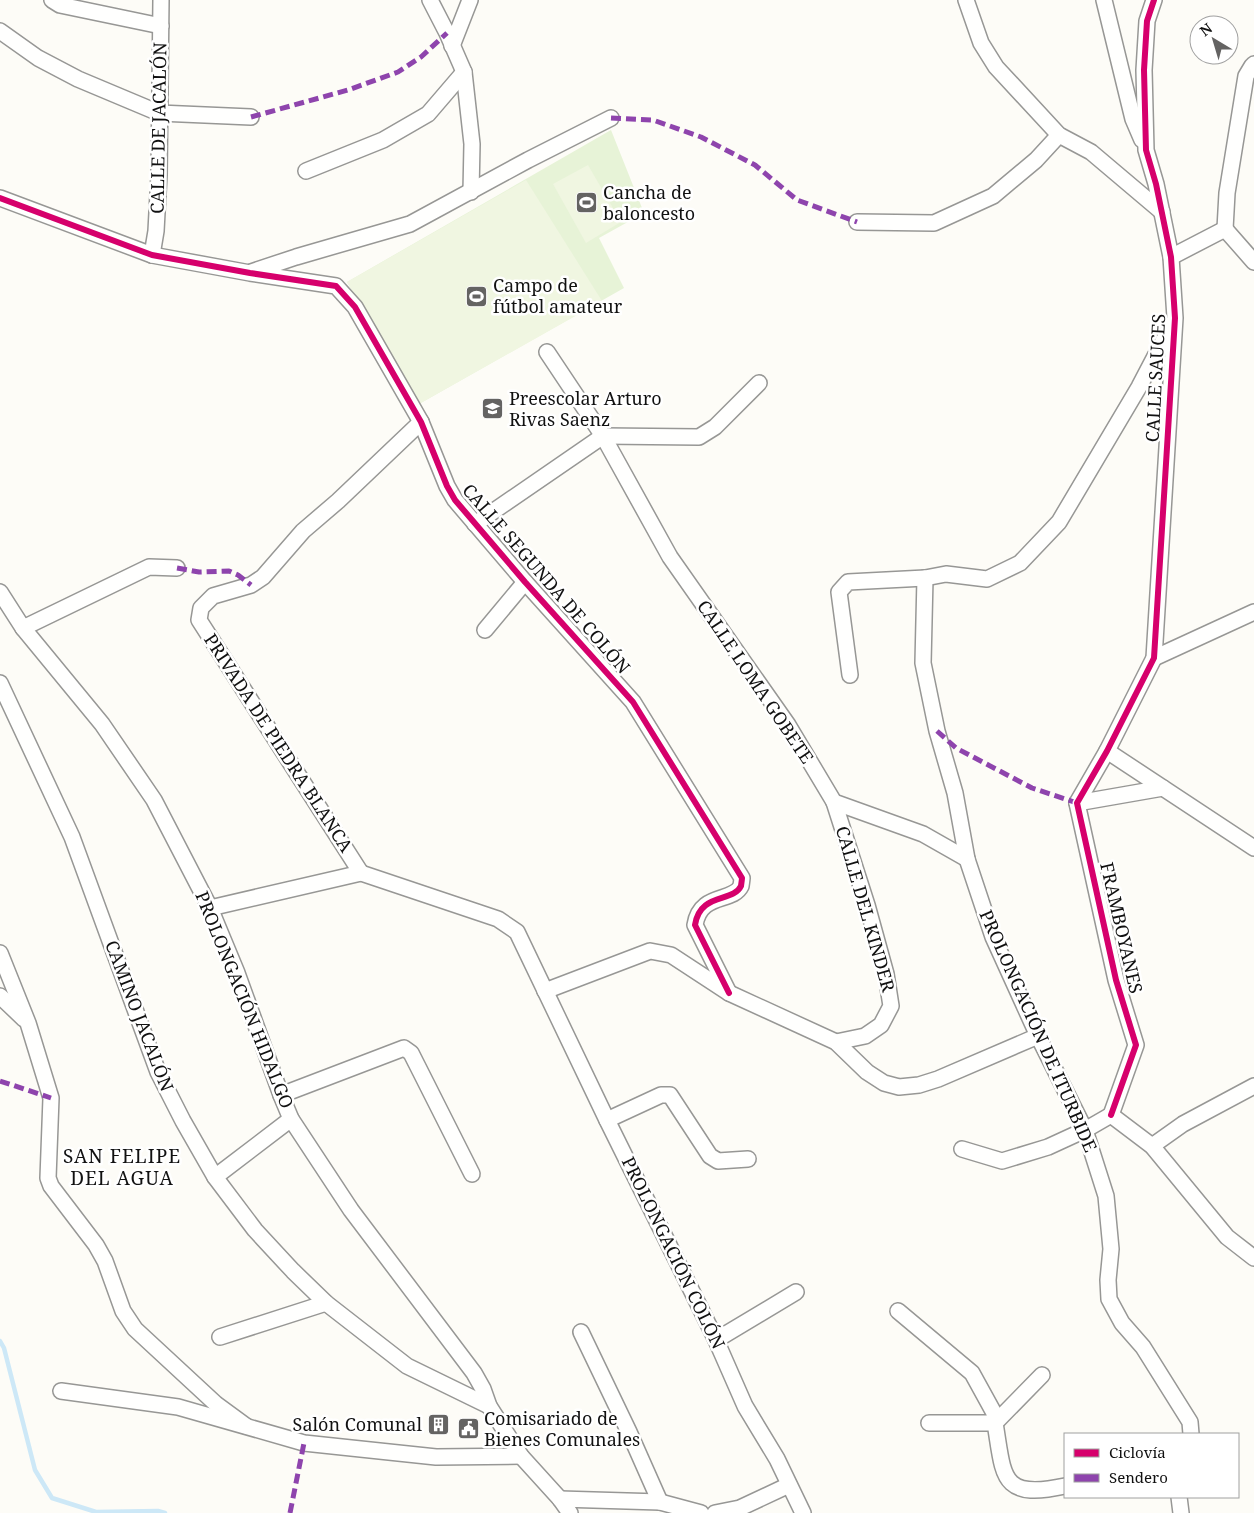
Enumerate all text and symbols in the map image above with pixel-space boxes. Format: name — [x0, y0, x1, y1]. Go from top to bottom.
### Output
north arrow — [1189, 15, 1239, 65]
text: N — [1195, 18, 1216, 40]
street label: CALLE DE JACALÓN — [145, 42, 172, 214]
place label: Cancha de baloncesto — [603, 180, 695, 225]
sports icon: Cancha de baloncesto — [575, 191, 599, 215]
place label: Campo de fútbol amateur — [493, 273, 623, 318]
sports icon: Campo de fútbol amateur — [465, 284, 489, 308]
street label: CALLE SAUCES — [1140, 313, 1170, 443]
place label: Preescolar Arturo Rivas Saenz — [509, 386, 662, 431]
school or university icon: Preescolar Arturo Rivas Saenz — [481, 397, 505, 421]
street label: CALLE SEGUNDA DE COLÓN — [458, 478, 636, 679]
street label: CALLE LOMA GOBETE — [692, 595, 820, 768]
street label: PRIVADA DE PIEDRA BLANCA — [199, 629, 359, 857]
street label: CALLE DEL KINDER — [831, 823, 901, 995]
street label: FRAMBOYANES — [1095, 860, 1149, 996]
street label: PROLONGACIÓN HIDALGO — [190, 887, 300, 1112]
street label: PROLONGACIÓN DE ITURBIDE — [975, 906, 1103, 1155]
street label: CAMINO JACALÓN — [100, 937, 180, 1095]
district label: SAN FELIPE DEL AGUA — [63, 1143, 181, 1191]
street label: PROLONGACIÓN COLÓN — [617, 1152, 731, 1353]
place label: Comisariado de Bienes Comunales — [484, 1406, 640, 1451]
place label: Salón Comunal — [293, 1412, 422, 1436]
building icon: Salón Comunal — [426, 1413, 450, 1437]
public building icon: Comisariado de Bienes Comunales — [456, 1417, 480, 1441]
legend — [1064, 1433, 1239, 1498]
text: Ciclovía — [1109, 1442, 1166, 1462]
text: Sendero — [1109, 1467, 1168, 1487]

